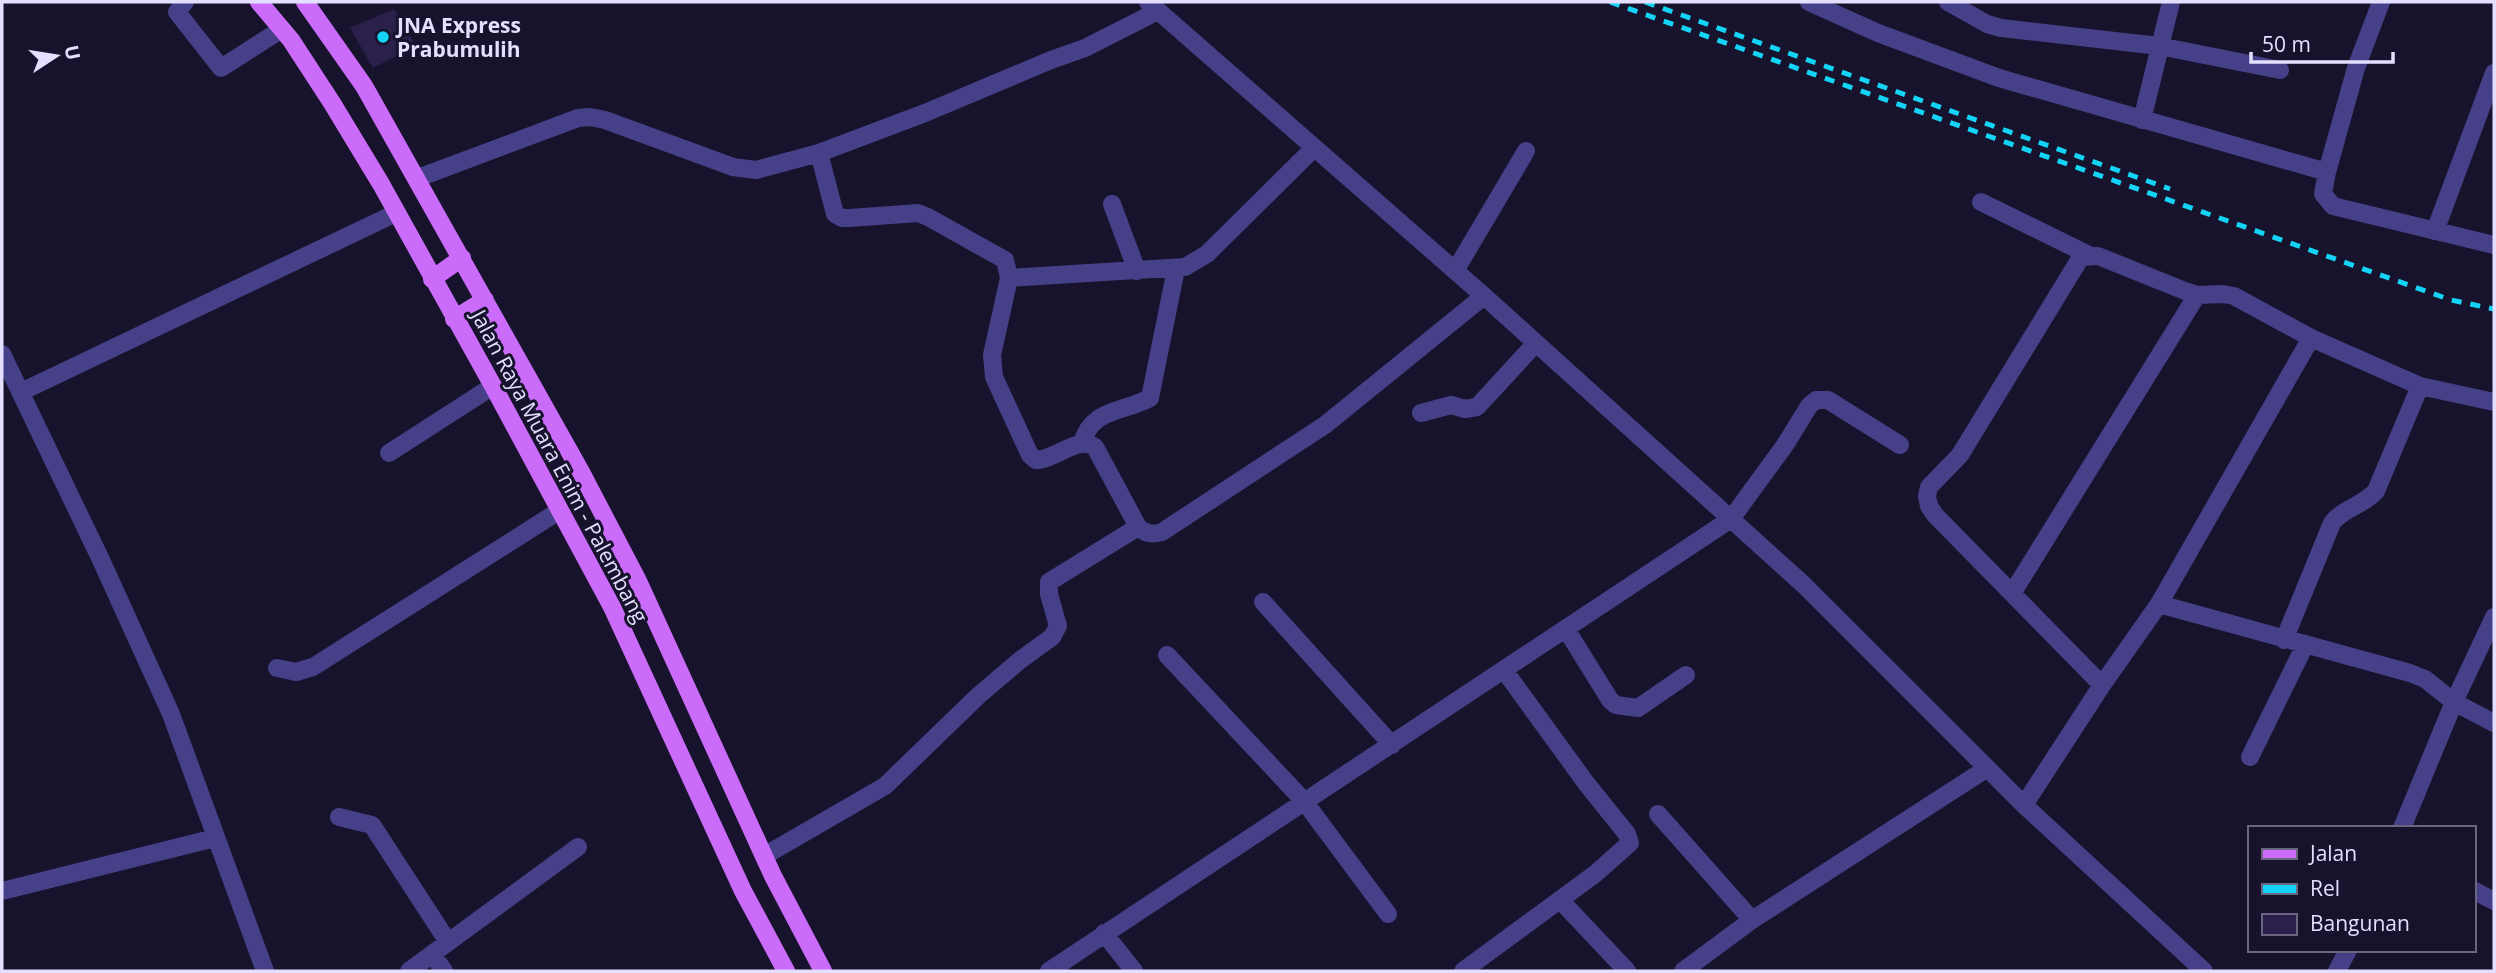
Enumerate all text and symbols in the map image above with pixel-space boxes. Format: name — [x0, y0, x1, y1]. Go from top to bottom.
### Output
place label: JNA Express Prabumulih — [395, 11, 521, 63]
north arrow — [21, 21, 91, 91]
scale bar — [2251, 21, 2393, 65]
marker: JNA Express Prabumulih — [375, 29, 391, 45]
text: 50 m — [2262, 30, 2311, 58]
text: U — [58, 43, 87, 62]
street label: Jalan Raya Muara Enim - Palembang — [464, 303, 655, 627]
legend — [2248, 826, 2475, 952]
text: Jalan — [2308, 839, 2357, 867]
text: Rel — [2310, 874, 2340, 902]
text: Bangunan — [2310, 909, 2410, 937]

